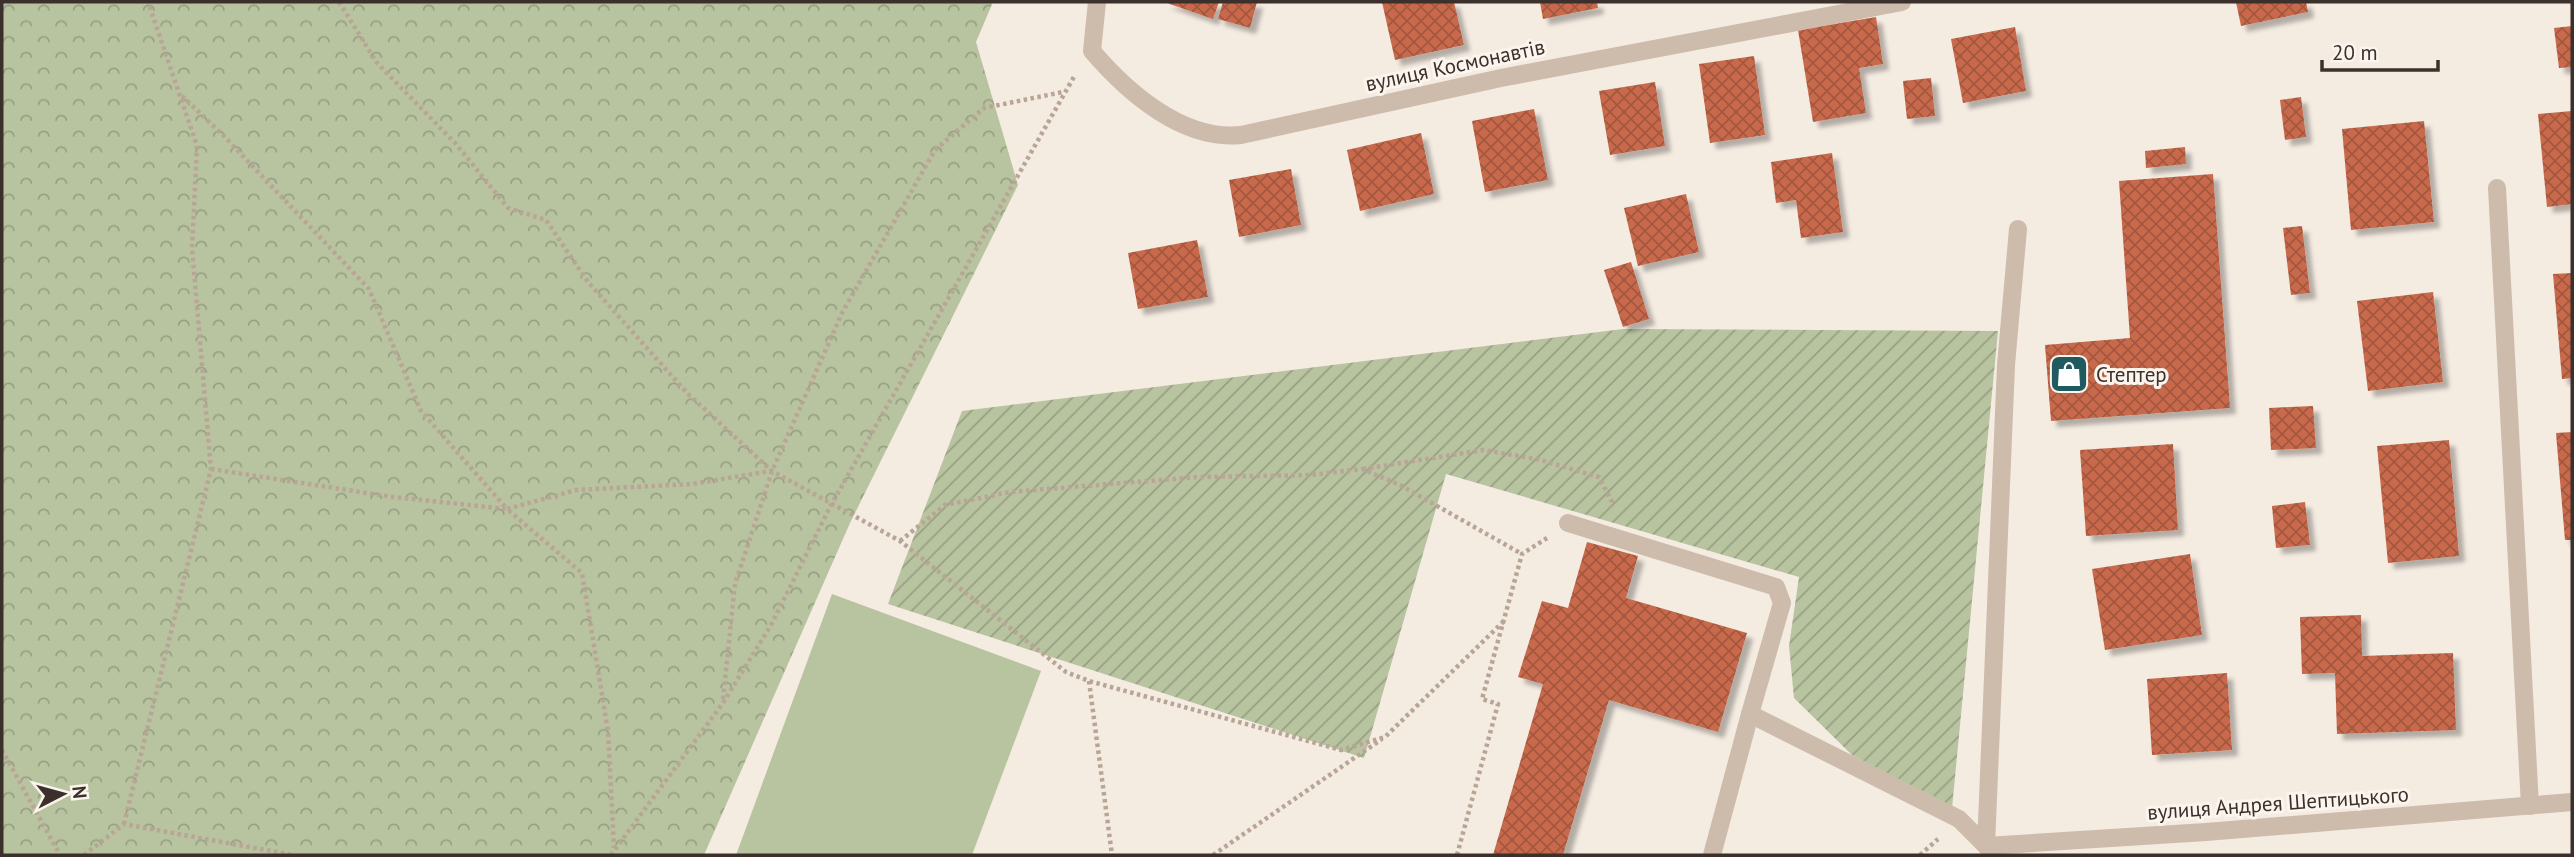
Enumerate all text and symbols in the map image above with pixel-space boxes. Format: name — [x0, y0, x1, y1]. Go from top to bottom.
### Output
scale bar — [2322, 28, 2438, 72]
street label: вулиця Космонавтів — [1363, 33, 1547, 97]
text: 20 m — [2332, 39, 2378, 66]
shop icon: Стептер — [2048, 353, 2090, 395]
place label: Стептер — [2096, 361, 2167, 388]
north arrow — [28, 759, 98, 829]
street label: вулиця Андрея Шептицького — [2146, 780, 2410, 826]
text: N — [67, 785, 92, 800]

